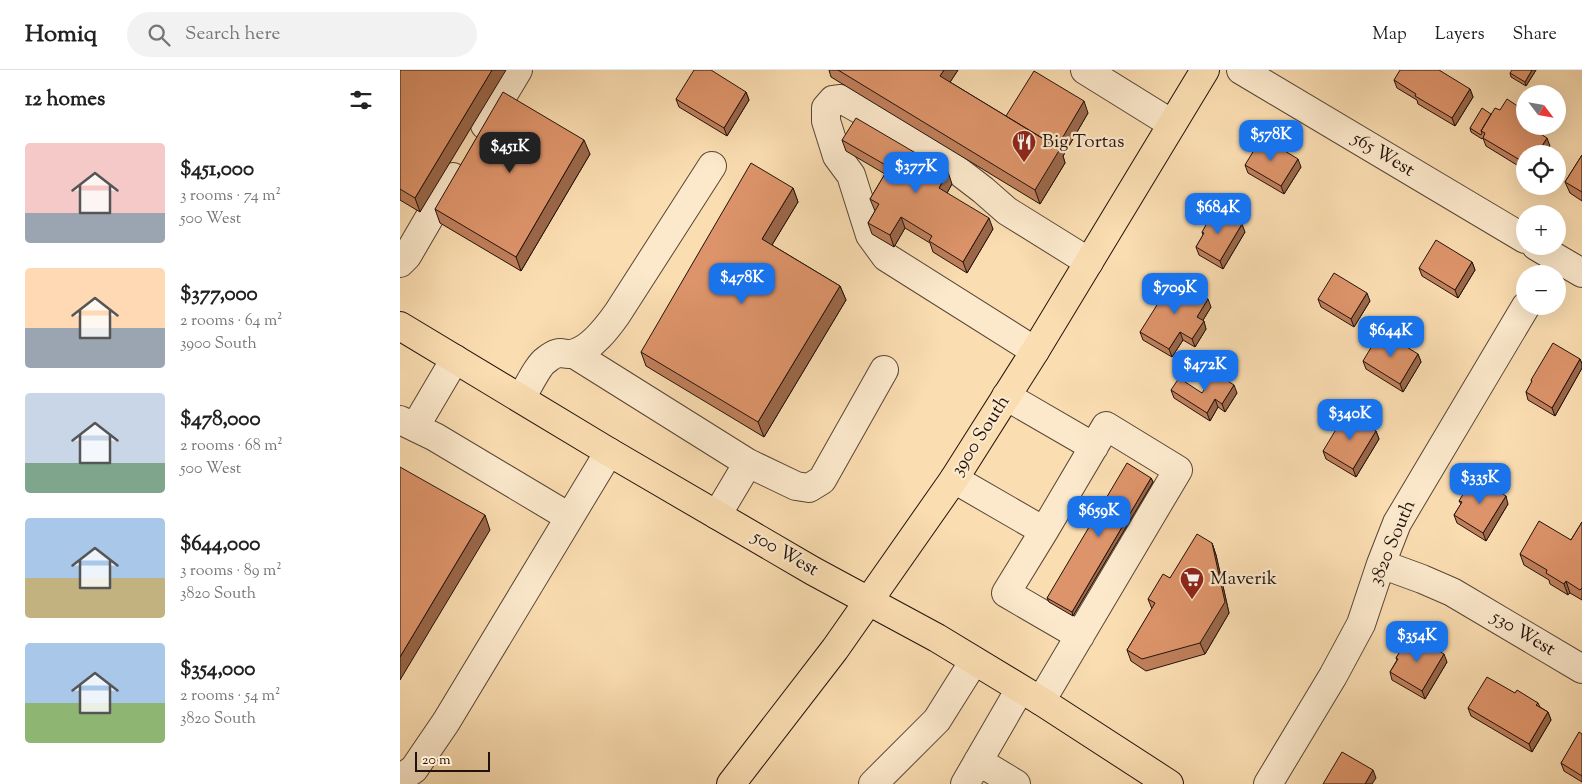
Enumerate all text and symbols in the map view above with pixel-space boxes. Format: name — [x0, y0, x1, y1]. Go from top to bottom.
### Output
search box — [127, 12, 477, 57]
text: Homiq — [25, 18, 97, 52]
icon: search — [145, 21, 173, 49]
text: Search here — [185, 21, 280, 48]
text: Map — [1372, 22, 1407, 48]
text: Layers — [1435, 22, 1485, 48]
text: Share — [1513, 22, 1557, 48]
text: 12 homes — [25, 85, 105, 115]
north arrow — [1516, 85, 1566, 135]
map controls — [1516, 85, 1566, 315]
icon: filters — [347, 86, 375, 114]
pin: $578K — [1236, 119, 1306, 162]
text: $578K — [1250, 124, 1292, 147]
street label: 565 West — [1346, 125, 1420, 184]
restaurant icon: Big Tortas — [1011, 129, 1037, 163]
place label: Big Tortas — [1042, 129, 1125, 156]
pin: $451K — [475, 132, 545, 174]
text: $451K — [490, 136, 530, 159]
button: locate — [1516, 145, 1566, 195]
pin: $377K — [881, 152, 951, 194]
text: $451,000 — [180, 155, 254, 185]
text: $377K — [895, 156, 937, 179]
icon: home — [65, 163, 125, 223]
text: 3 rooms · 74 m² — [180, 185, 281, 208]
pin: $684K — [1183, 192, 1253, 235]
text: $684K — [1196, 197, 1240, 220]
button: + — [1516, 205, 1566, 255]
text: 500 West — [180, 208, 241, 231]
pin: $478K — [707, 262, 777, 305]
button: − — [1516, 265, 1566, 315]
text: $478K — [720, 267, 764, 290]
pin: $709K — [1140, 272, 1210, 315]
text: $709K — [1153, 277, 1197, 300]
text: $377,000 — [180, 280, 258, 310]
icon: home — [65, 288, 125, 348]
text: 2 rooms · 64 m² — [180, 310, 283, 333]
pin: $644K — [1356, 316, 1426, 358]
text: $644K — [1369, 320, 1413, 343]
text: 3900 South — [180, 333, 257, 356]
pin: $472K — [1170, 350, 1240, 392]
text: $472K — [1183, 354, 1227, 377]
street label: 3900 South — [945, 390, 1017, 482]
pin: $340K — [1315, 398, 1385, 441]
text: $340K — [1329, 403, 1371, 426]
text: $478,000 — [180, 405, 261, 435]
icon: home — [65, 413, 125, 473]
text: 2 rooms · 68 m² — [180, 435, 283, 458]
text: 500 West — [180, 458, 241, 481]
pin: $335K — [1445, 462, 1515, 505]
text: $335K — [1461, 467, 1499, 490]
pin: $659K — [1064, 496, 1134, 538]
street label: 3820 South — [1363, 496, 1423, 590]
text: $659K — [1078, 500, 1120, 523]
street label: 500 West — [746, 524, 824, 584]
text: $644,000 — [180, 530, 260, 560]
icon: home — [65, 538, 125, 598]
text: 3 rooms · 89 m² — [180, 560, 282, 583]
supermarket icon: Maverik — [1179, 566, 1205, 600]
place label: Maverik — [1210, 566, 1278, 593]
text: 3820 South — [180, 583, 256, 606]
street label: 530 West — [1485, 604, 1560, 664]
pin: $354K — [1382, 620, 1452, 663]
text: $354K — [1397, 625, 1437, 648]
text: $354,000 — [180, 655, 255, 685]
icon: home — [65, 663, 125, 723]
text: 2 rooms · 54 m² — [180, 685, 280, 708]
text: 3820 South — [180, 708, 256, 731]
scale bar — [415, 749, 490, 772]
text: 20 m — [422, 751, 451, 771]

